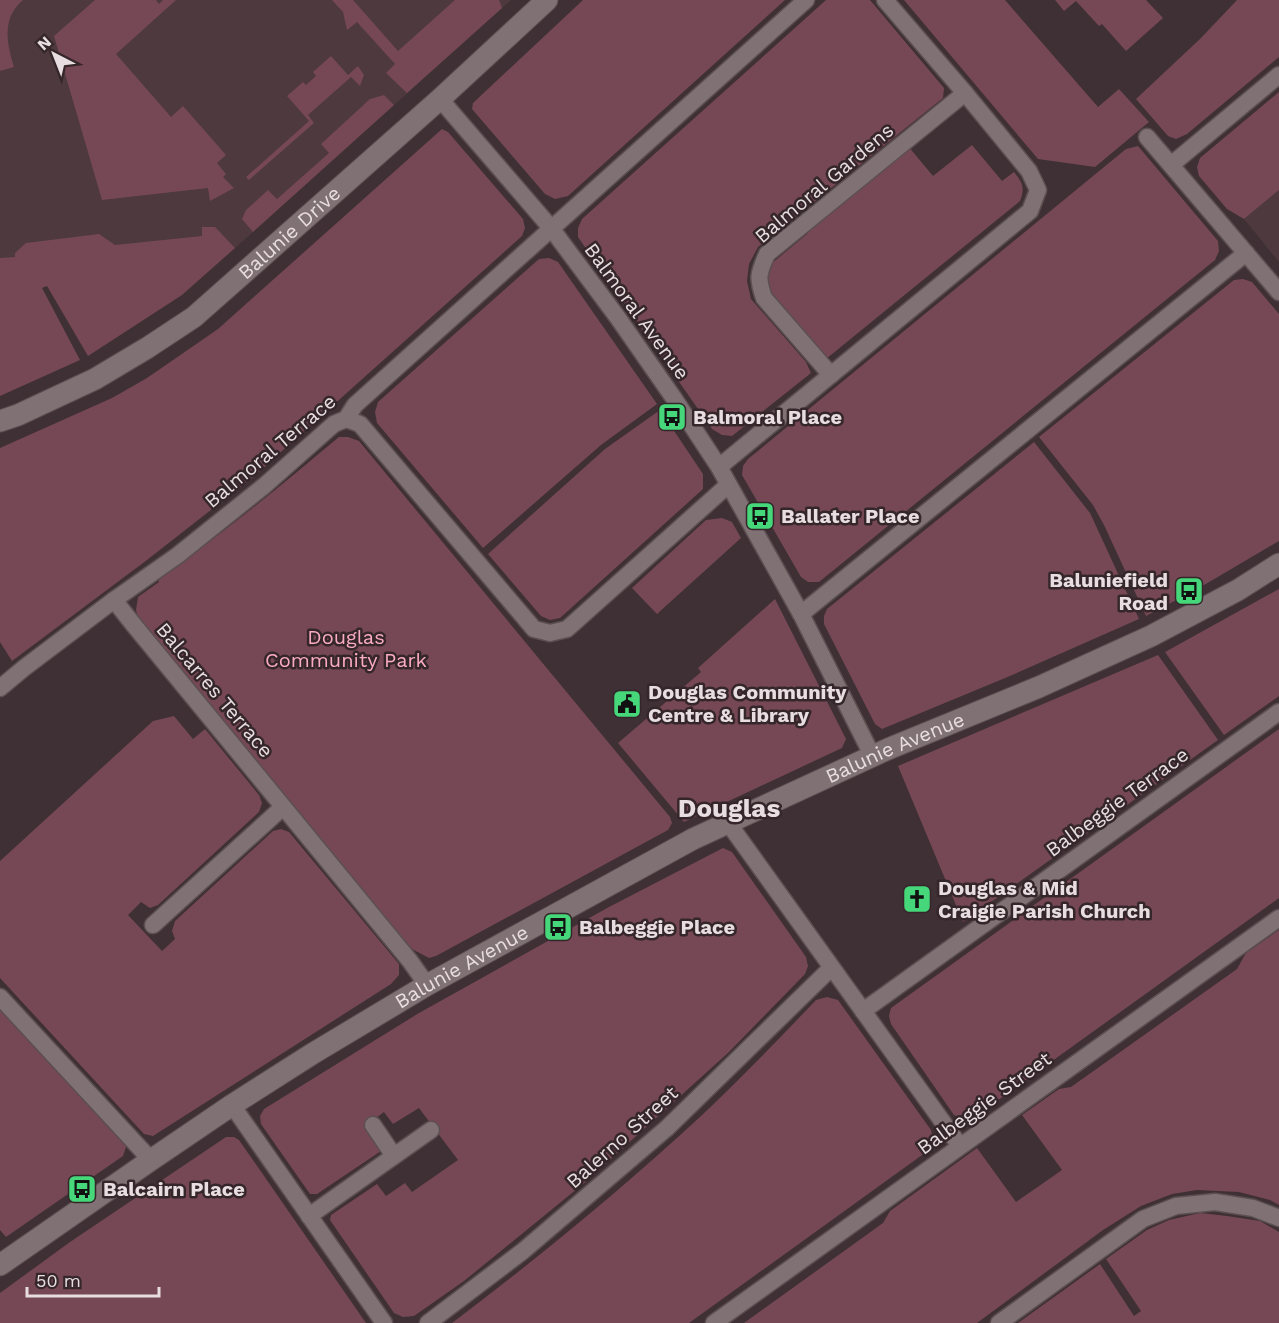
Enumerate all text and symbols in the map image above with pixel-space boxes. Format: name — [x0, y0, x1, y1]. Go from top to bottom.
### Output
north arrow — [24, 24, 84, 84]
text: N — [34, 32, 55, 54]
street label: Balmoral Gardens — [750, 118, 898, 248]
street label: Balunie Drive — [233, 181, 345, 284]
street label: Balmoral Avenue — [579, 238, 695, 384]
street label: Balmoral Terrace — [199, 389, 341, 513]
bus stop icon: Balmoral Place — [656, 401, 688, 433]
place label: Balmoral Place — [693, 405, 842, 429]
bus stop icon: Ballater Place — [744, 500, 776, 532]
place label: Ballater Place — [781, 504, 920, 528]
place label: Baluniefield Road — [1049, 568, 1168, 615]
bus stop icon: Baluniefield Road — [1173, 575, 1205, 607]
street label: Balcarres Terrace — [152, 618, 278, 762]
park label: Douglas Community Park — [265, 625, 427, 672]
place label: Douglas Community Centre & Library — [648, 680, 847, 727]
public building icon: Douglas Community Centre & Library — [611, 688, 643, 720]
street label: Balunie Avenue — [822, 707, 968, 788]
street label: Balbeggie Terrace — [1041, 742, 1193, 862]
district label: Douglas — [678, 793, 780, 823]
place label: Douglas & Mid Craigie Parish Church — [938, 876, 1151, 923]
church icon: Douglas & Mid Craigie Parish Church — [901, 883, 933, 915]
bus stop icon: Balbeggie Place — [542, 911, 574, 943]
place label: Balbeggie Place — [579, 915, 735, 939]
street label: Balunie Avenue — [391, 920, 532, 1013]
street label: Balbeggie Street — [912, 1046, 1056, 1160]
street label: Balerno Street — [561, 1080, 683, 1193]
bus stop icon: Balcairn Place — [66, 1173, 98, 1205]
place label: Balcairn Place — [103, 1177, 245, 1201]
scale bar — [27, 1260, 159, 1298]
text: 50 m — [36, 1270, 81, 1291]

